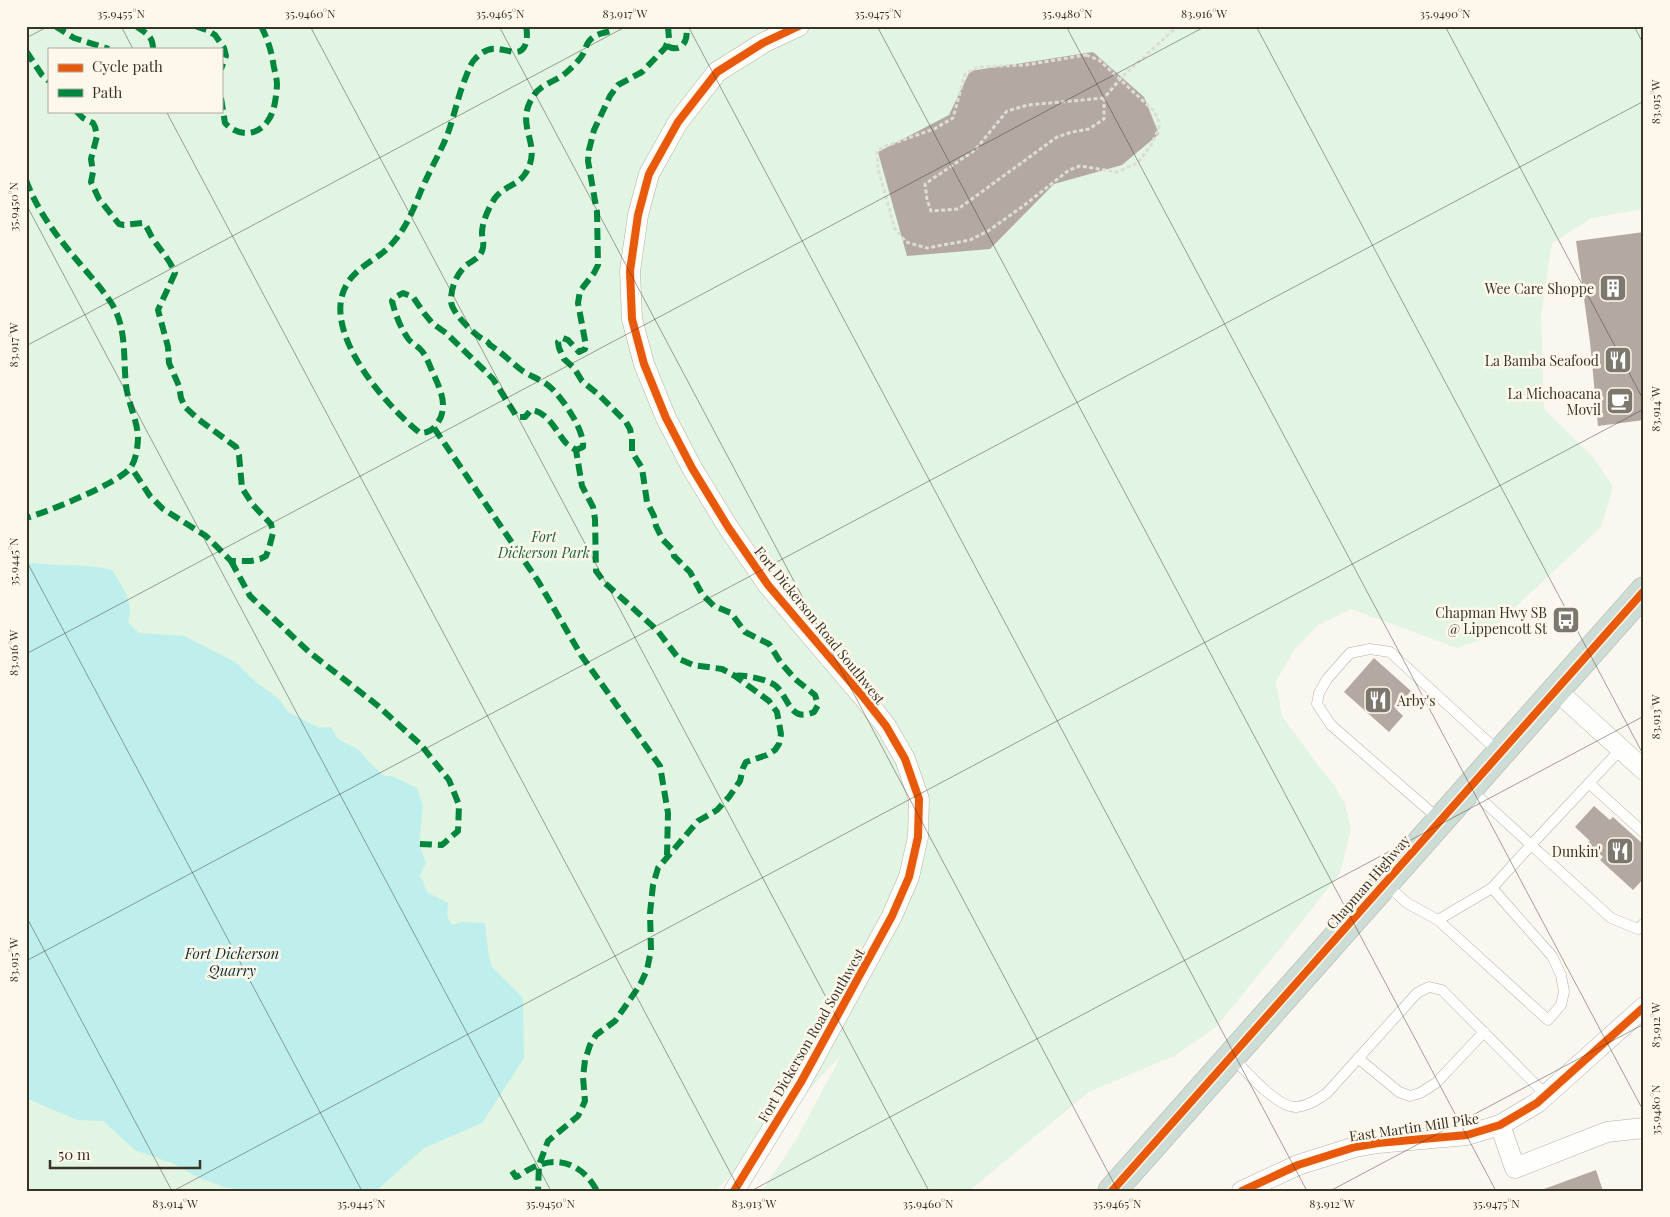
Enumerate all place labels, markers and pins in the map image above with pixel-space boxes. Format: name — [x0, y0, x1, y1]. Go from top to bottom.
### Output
building icon: Wee Care Shoppe — [1598, 273, 1628, 303]
place label: Wee Care Shoppe — [1484, 279, 1594, 298]
restaurant icon: La Bamba Seafood — [1603, 345, 1633, 375]
place label: La Bamba Seafood — [1485, 351, 1599, 370]
place label: La Michoacana Movil — [1507, 384, 1601, 419]
cafe icon: La Michoacana Movil — [1605, 386, 1635, 416]
place label: Chapman Hwy SB @ Lippencott St — [1435, 603, 1548, 638]
bus stop icon: Chapman Hwy SB @ Lippencott St — [1551, 605, 1581, 635]
restaurant icon: Arby's — [1363, 685, 1393, 715]
place label: Arby's — [1396, 691, 1436, 710]
restaurant icon: Dunkin' — [1605, 836, 1635, 866]
place label: Dunkin' — [1552, 842, 1601, 861]

